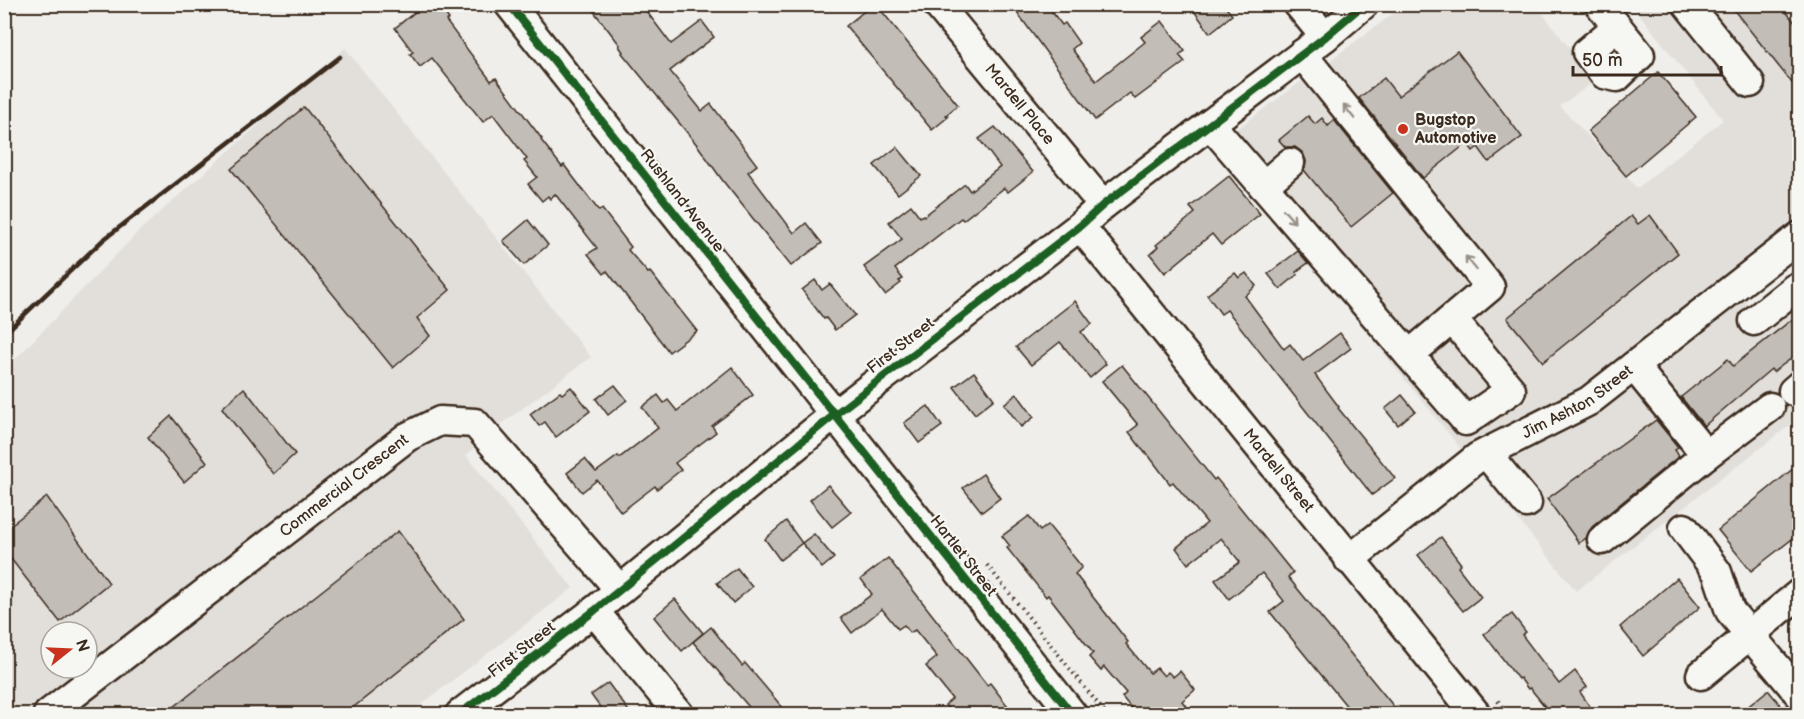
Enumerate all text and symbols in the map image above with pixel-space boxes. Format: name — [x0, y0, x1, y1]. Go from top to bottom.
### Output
scale bar — [1573, 39, 1722, 77]
text: 50 m — [1582, 50, 1623, 71]
street label: Mardell Place — [981, 60, 1059, 149]
one-way arrow — [1342, 104, 1355, 120]
place label: Bugstop Automotive — [1414, 111, 1496, 148]
marker: Bugstop Automotive — [1396, 122, 1410, 136]
street label: Rushland Avenue — [636, 146, 729, 257]
one-way arrow — [1282, 208, 1296, 223]
one-way arrow — [1465, 256, 1478, 272]
street label: First Street — [864, 314, 938, 378]
street label: Jim Ashton Street — [1519, 361, 1637, 443]
street label: Mardell Street — [1239, 425, 1318, 516]
street label: Commercial Crescent — [276, 430, 412, 541]
street label: Hartlet Street — [926, 512, 1001, 600]
street label: First Street — [485, 618, 559, 682]
north arrow — [39, 620, 99, 680]
text: N — [71, 637, 93, 654]

